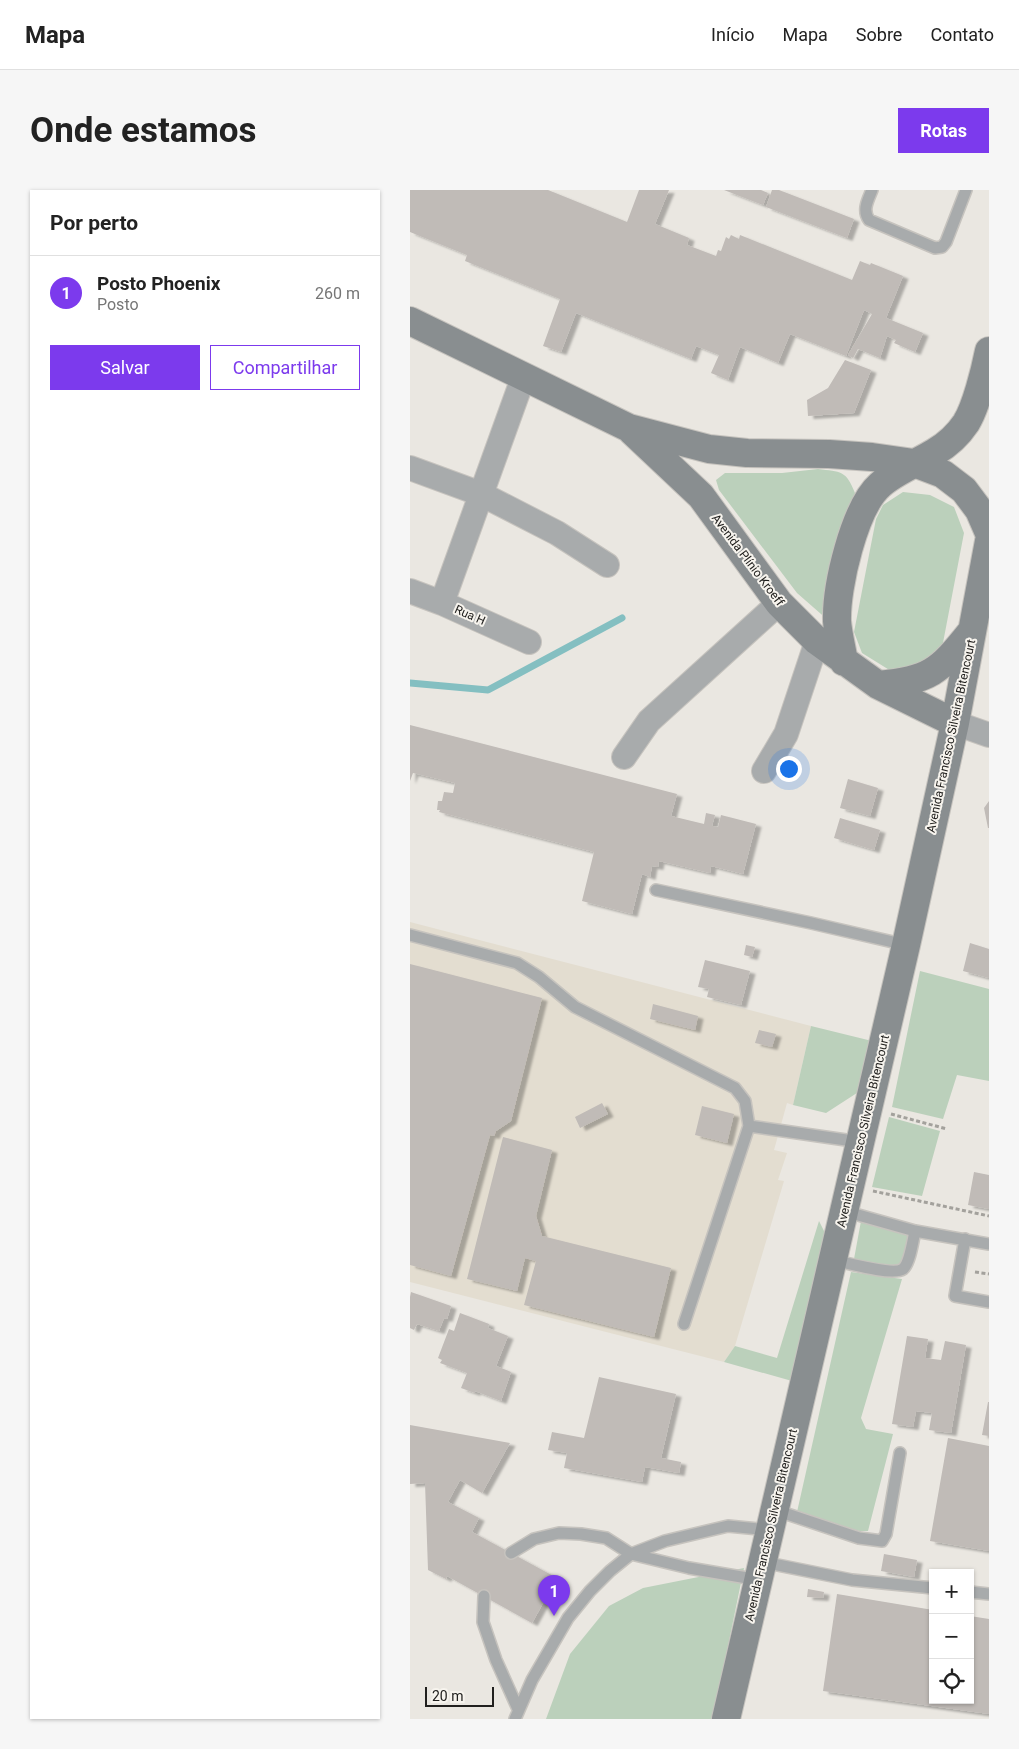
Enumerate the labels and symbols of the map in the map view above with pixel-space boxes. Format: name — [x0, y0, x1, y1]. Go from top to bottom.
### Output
street label: Avenida Plínio Kroeff — [709, 511, 788, 609]
street label: Rua H — [453, 602, 487, 628]
street label: Avenida Francisco Silveira Bitencourt — [924, 638, 978, 834]
your location — [776, 756, 802, 782]
street label: Avenida Francisco Silveira Bitencourt — [834, 1033, 892, 1229]
street label: Avenida Francisco Silveira Bitencourt — [742, 1427, 800, 1623]
pin: 1 — [538, 1575, 570, 1616]
scale bar — [425, 1684, 494, 1707]

